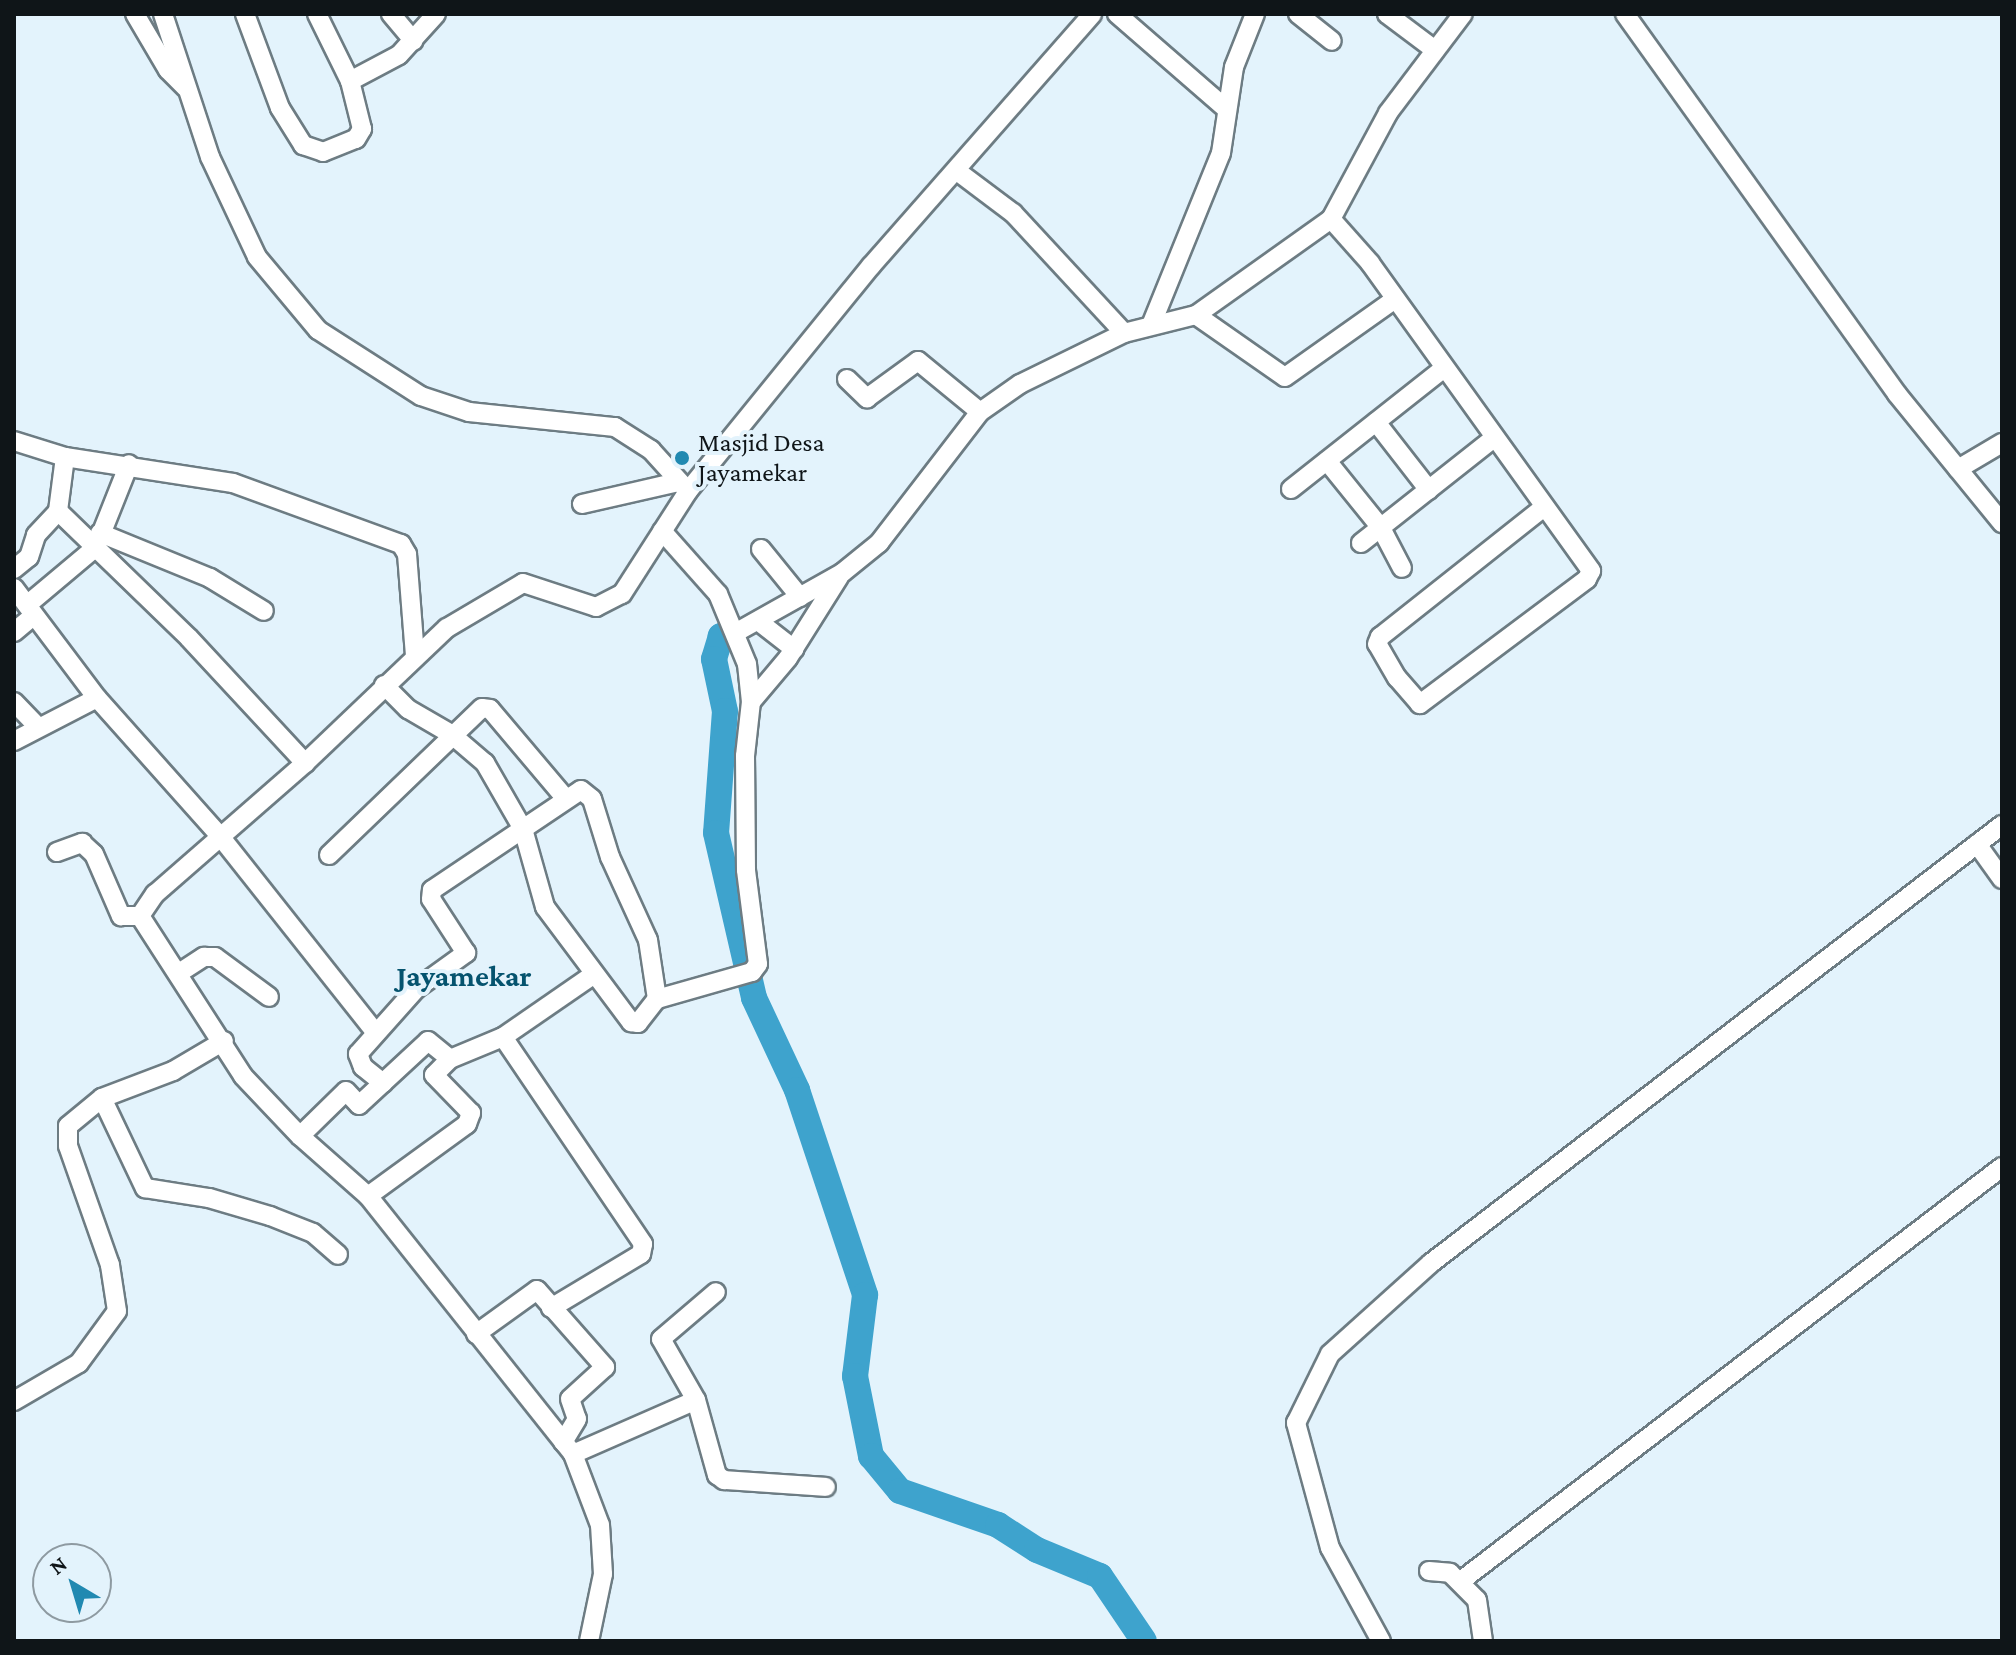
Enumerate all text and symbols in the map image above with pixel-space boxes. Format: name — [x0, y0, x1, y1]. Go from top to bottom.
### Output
place label: Masjid Desa Jayamekar — [698, 427, 825, 488]
marker: Masjid Desa Jayamekar — [673, 449, 691, 467]
district label: Jayamekar — [396, 958, 532, 994]
north arrow — [32, 1543, 112, 1623]
text: N — [45, 1551, 72, 1580]

